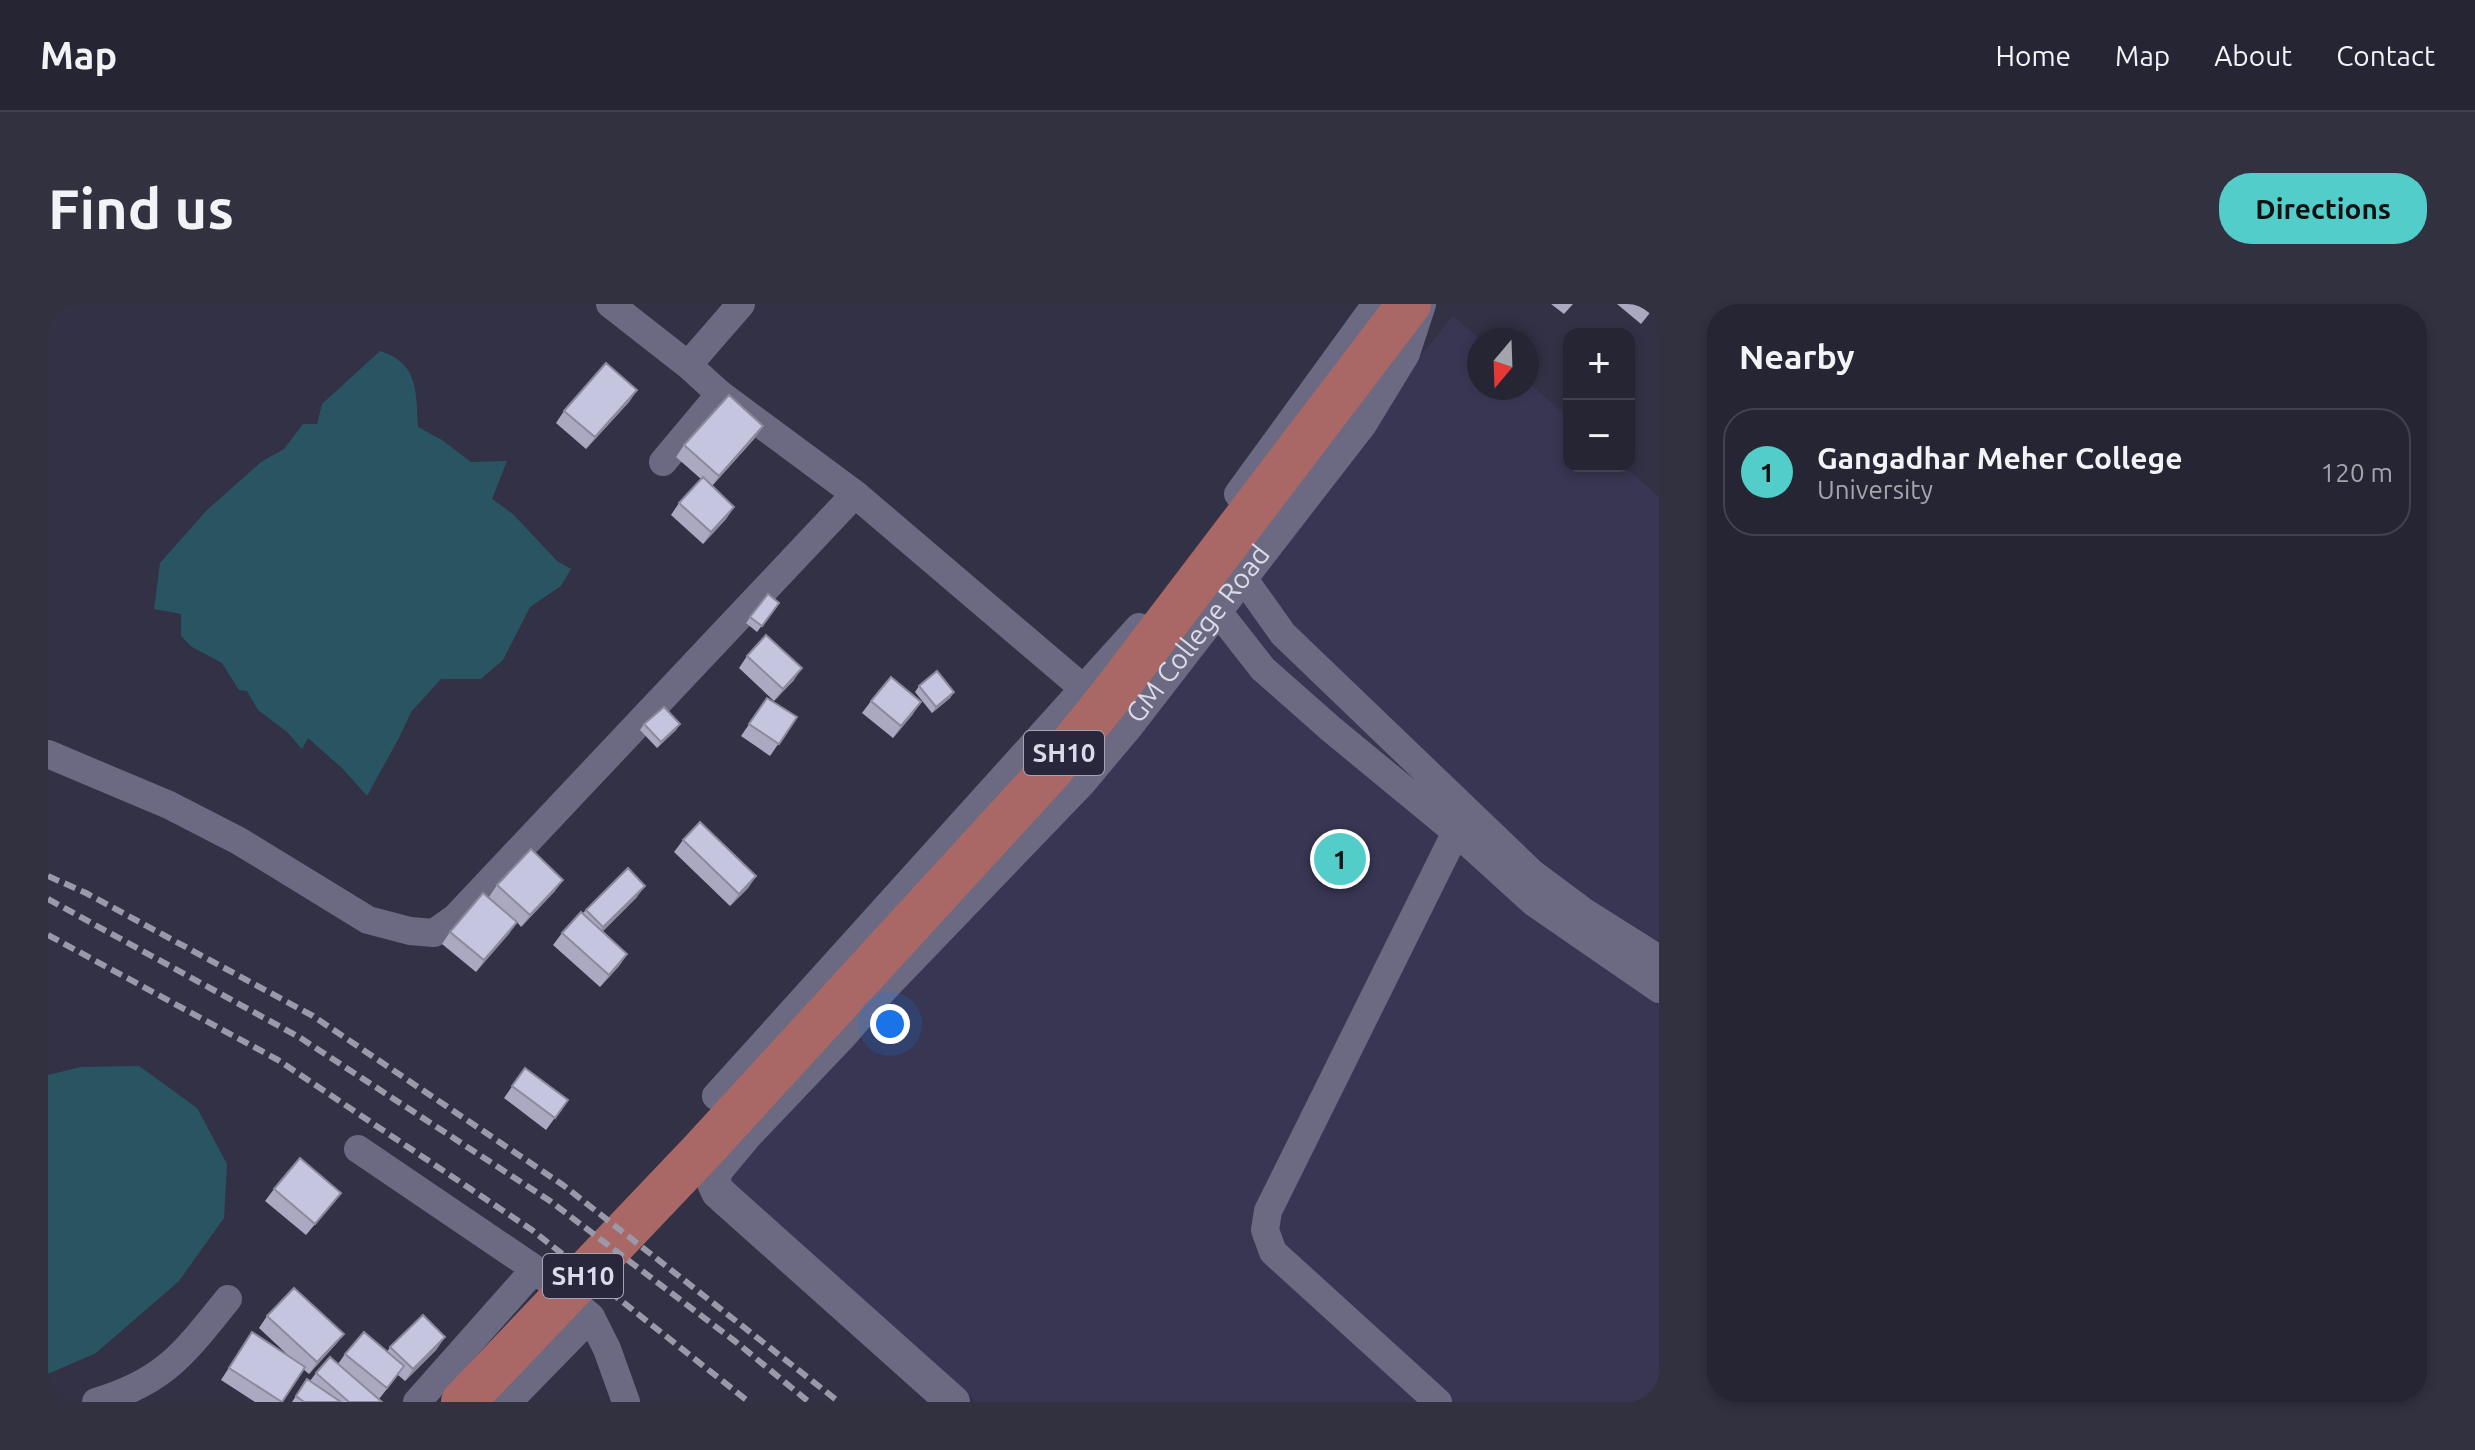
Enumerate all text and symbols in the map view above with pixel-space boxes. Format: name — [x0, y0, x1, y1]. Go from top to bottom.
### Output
text: Map — [40, 34, 117, 76]
text: Home — [1996, 40, 2071, 71]
text: Map — [2115, 40, 2170, 71]
text: About — [2214, 40, 2292, 71]
text: Contact — [2336, 40, 2435, 71]
button: Directions — [2219, 173, 2427, 244]
text: Find us — [48, 177, 234, 240]
north arrow — [1467, 328, 1539, 400]
map controls — [1563, 328, 1635, 472]
button: + — [1563, 328, 1635, 400]
text: Nearby — [1739, 337, 1854, 375]
button: − — [1563, 400, 1635, 472]
text: Gangadhar Meher College — [1817, 441, 2182, 475]
text: 1 — [1760, 458, 1774, 487]
text: 120 m — [2321, 458, 2393, 487]
text: University — [1817, 475, 1933, 504]
street label: GM College Road — [1119, 538, 1275, 728]
road number: SH10 — [1024, 731, 1104, 775]
pin: 1 — [1314, 829, 1366, 889]
your location — [870, 1004, 910, 1044]
road number: SH10 — [543, 1254, 623, 1298]

